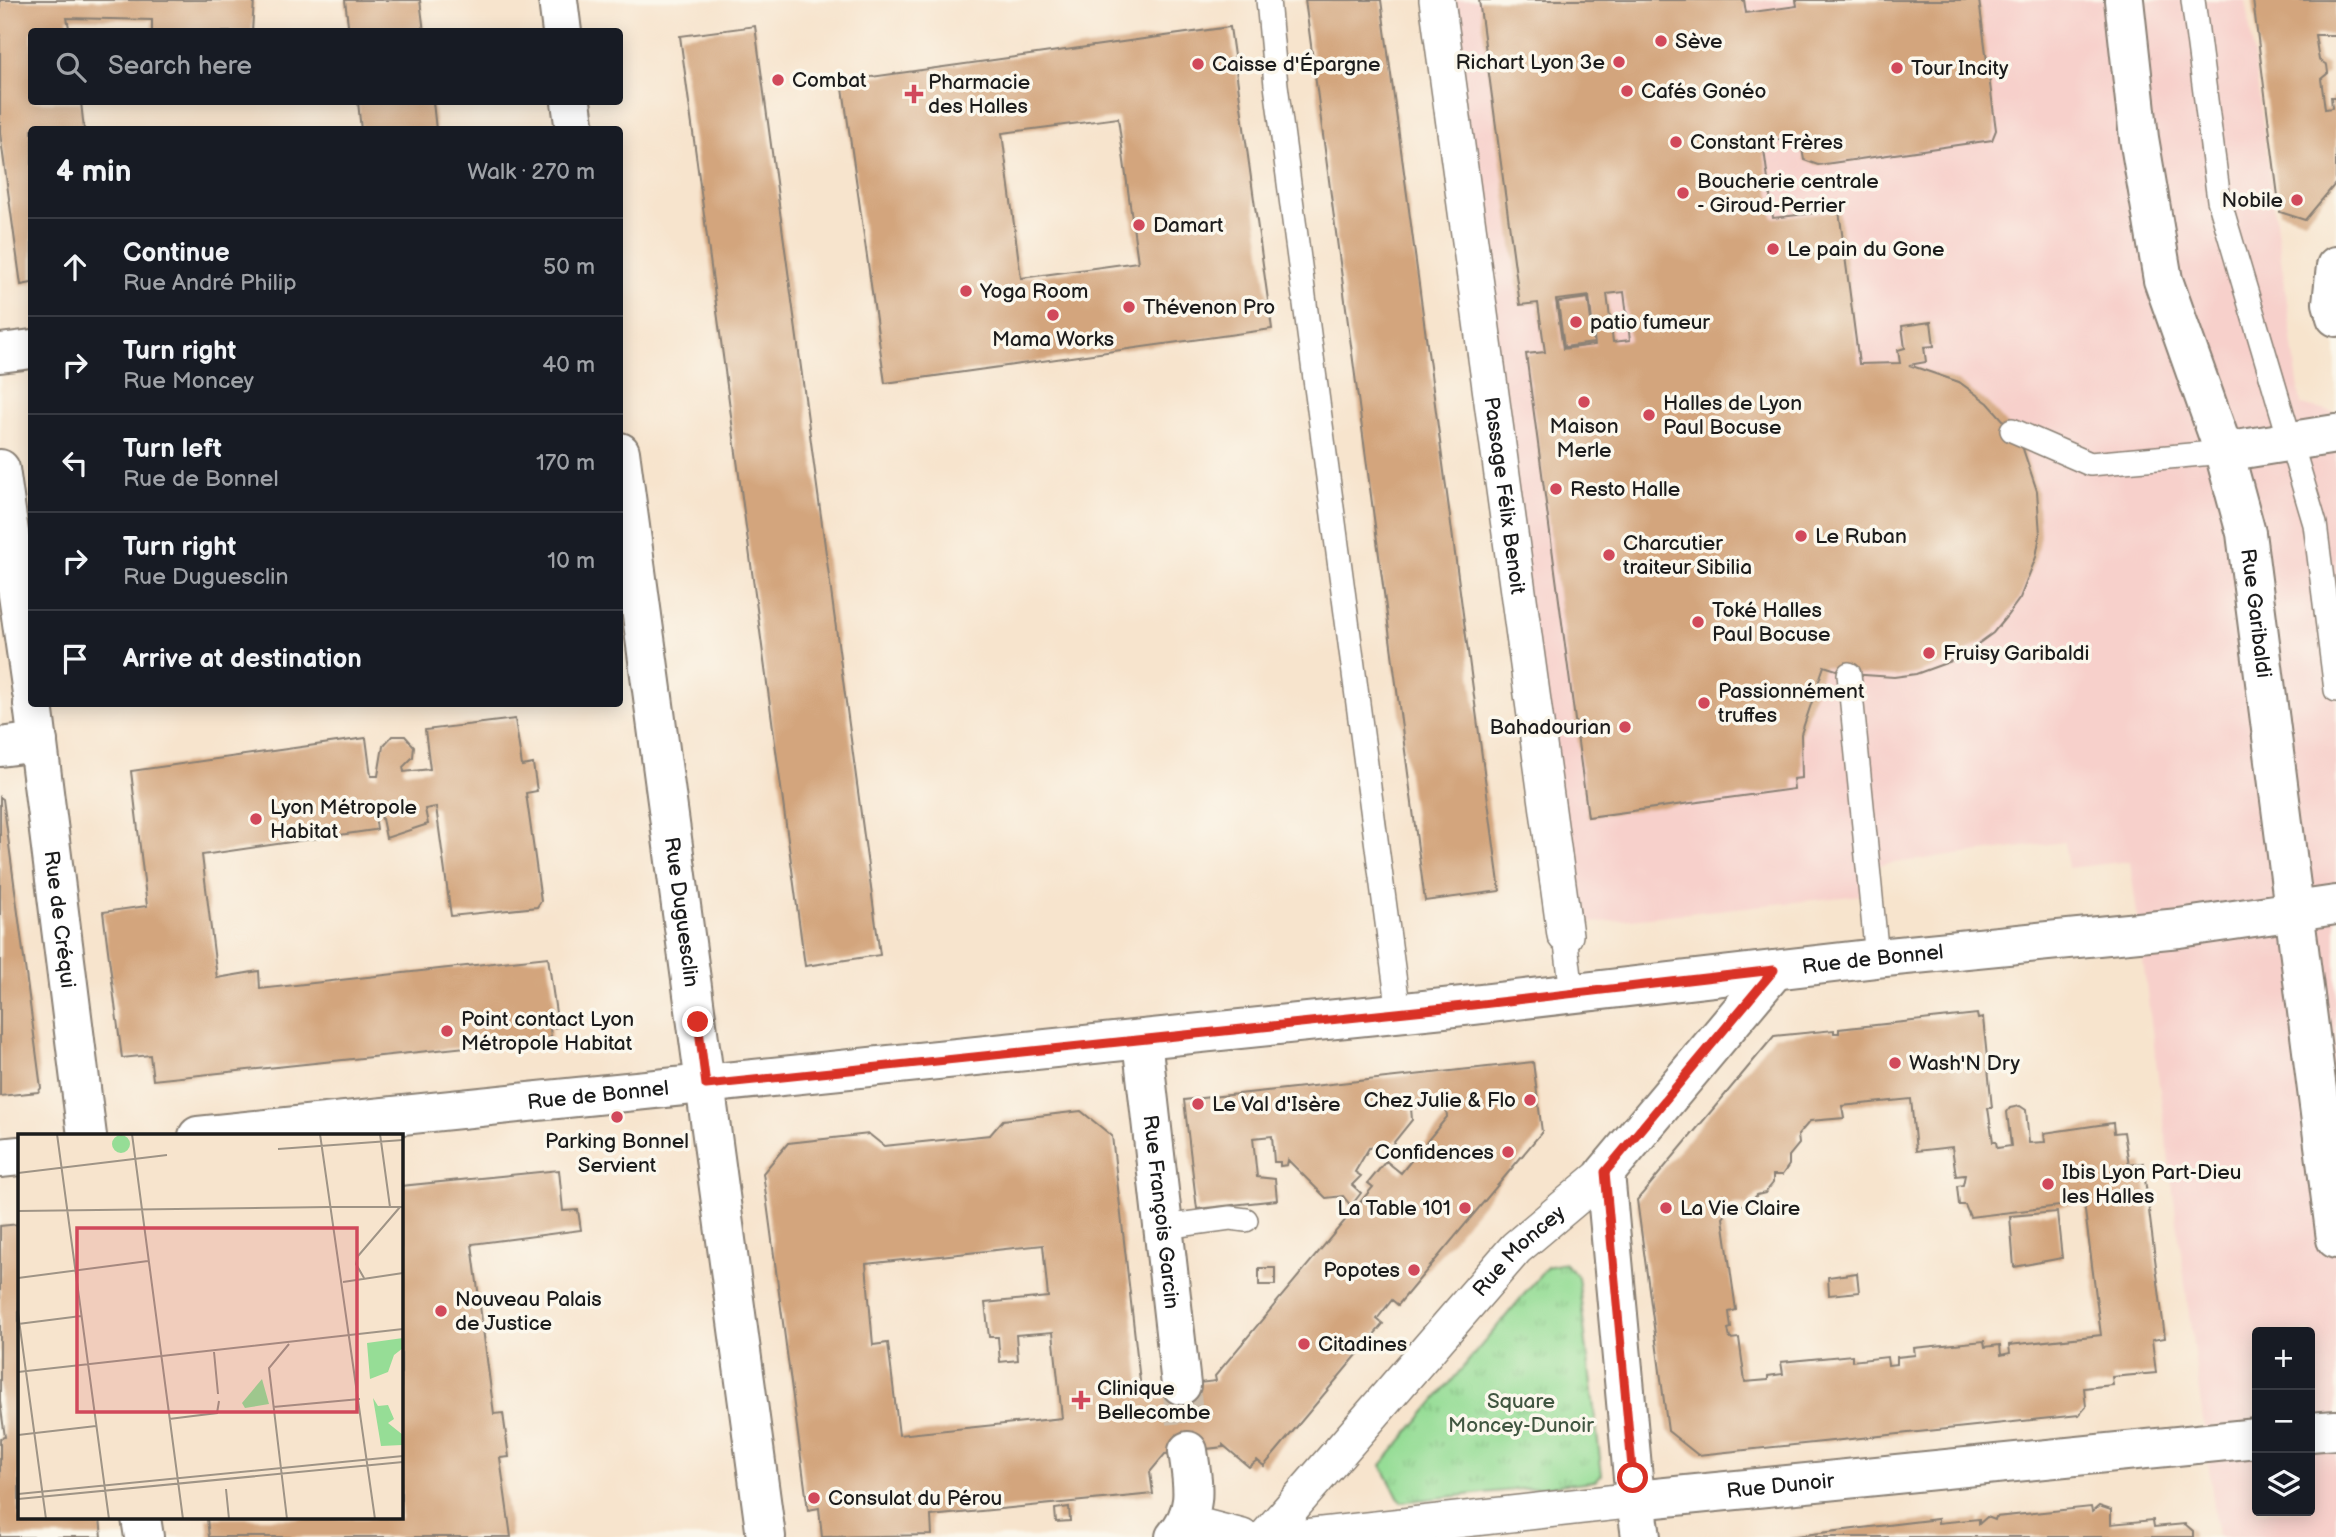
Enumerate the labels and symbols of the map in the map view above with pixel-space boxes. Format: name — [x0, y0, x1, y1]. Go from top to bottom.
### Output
place label: Sève — [1675, 29, 1723, 54]
marker: Sève — [1653, 33, 1669, 49]
place label: Richart Lyon 3e — [1456, 50, 1605, 75]
place label: Caisse d'Épargne — [1212, 52, 1380, 77]
marker: Richart Lyon 3e — [1611, 54, 1627, 70]
marker: Caisse d'Épargne — [1190, 56, 1206, 72]
place label: Tour Incity — [1911, 56, 2009, 81]
marker: Tour Incity — [1889, 60, 1905, 76]
place label: Combat — [792, 68, 867, 93]
place label: Pharmacie des Halles — [928, 70, 1030, 119]
marker: Combat — [770, 72, 786, 88]
place label: Cafés Gonéo — [1641, 79, 1766, 104]
marker: Cafés Gonéo — [1619, 83, 1635, 99]
marker: Pharmacie des Halles — [906, 86, 922, 102]
place label: Constant Frères — [1690, 130, 1843, 155]
marker: Constant Frères — [1668, 134, 1684, 150]
place label: Boucherie centrale - Giroud-Perrier — [1697, 169, 1879, 218]
marker: Boucherie centrale - Giroud-Perrier — [1675, 185, 1691, 201]
place label: Nobile — [2222, 188, 2283, 213]
marker: Nobile — [2289, 192, 2305, 208]
place label: Damart — [1153, 213, 1224, 238]
marker: Damart — [1131, 217, 1147, 233]
place label: Le pain du Gone — [1787, 237, 1944, 262]
marker: Le pain du Gone — [1765, 241, 1781, 257]
place label: Yoga Room — [979, 279, 1088, 304]
marker: Yoga Room — [958, 283, 974, 299]
place label: Thévenon Pro — [1143, 295, 1275, 320]
marker: Thévenon Pro — [1121, 299, 1137, 315]
marker: Mama Works — [1045, 307, 1061, 323]
place label: patio fumeur — [1590, 310, 1710, 335]
marker: patio fumeur — [1568, 314, 1584, 330]
place label: Mama Works — [992, 327, 1114, 352]
place label: Halles de Lyon Paul Bocuse — [1663, 391, 1802, 440]
marker: Maison Merle — [1576, 394, 1592, 410]
street label: Passage Félix Benoit — [1478, 395, 1530, 596]
marker: Halles de Lyon Paul Bocuse — [1641, 407, 1657, 423]
place label: Maison Merle — [1549, 414, 1619, 463]
place label: Resto Halle — [1570, 477, 1680, 502]
marker: Resto Halle — [1548, 481, 1564, 497]
place label: Le Ruban — [1815, 524, 1907, 549]
marker: Le Ruban — [1793, 528, 1809, 544]
place label: Charcutier traiteur Sibilia — [1623, 531, 1752, 580]
marker: Charcutier traiteur Sibilia — [1601, 547, 1617, 563]
street label: Rue Garibaldi — [2235, 547, 2276, 679]
place label: Toké Halles Paul Bocuse — [1712, 598, 1830, 647]
marker: Toké Halles Paul Bocuse — [1690, 614, 1706, 630]
place label: Fruisy Garibaldi — [1943, 641, 2089, 666]
marker: Fruisy Garibaldi — [1921, 645, 1937, 661]
place label: Passionnément truffes — [1718, 679, 1865, 728]
marker: Passionnément truffes — [1696, 695, 1712, 711]
place label: Bahadourian — [1490, 715, 1611, 740]
marker: Bahadourian — [1617, 719, 1633, 735]
place label: Lyon Métropole Habitat — [270, 795, 417, 844]
marker: Lyon Métropole Habitat — [248, 811, 264, 827]
street label: Rue Duguesclin — [659, 835, 704, 988]
street label: Rue de Créqui — [38, 849, 80, 990]
street label: Rue de Bonnel — [1801, 939, 1945, 980]
route end — [682, 1006, 713, 1037]
place label: Point contact Lyon Métropole Habitat — [461, 1007, 634, 1056]
marker: Point contact Lyon Métropole Habitat — [439, 1023, 455, 1039]
place label: Wash'N Dry — [1909, 1051, 2021, 1076]
marker: Wash'N Dry — [1887, 1055, 1903, 1071]
street label: Rue de Bonnel — [526, 1076, 670, 1115]
place label: Chez Julie & Flo — [1363, 1088, 1516, 1113]
place label: Le Val d'Isère — [1212, 1092, 1340, 1117]
marker: Chez Julie & Flo — [1522, 1092, 1538, 1108]
marker: Le Val d'Isère — [1190, 1096, 1206, 1112]
marker: Parking Bonnel Servient — [609, 1109, 625, 1125]
street label: Rue François Garcin — [1138, 1114, 1184, 1310]
place label: Parking Bonnel Servient — [545, 1129, 689, 1178]
inset map — [18, 1134, 402, 1520]
place label: Confidences — [1375, 1140, 1494, 1165]
marker: Confidences — [1500, 1144, 1516, 1160]
place label: Ibis Lyon Part-Dieu les Halles — [2062, 1160, 2241, 1209]
marker: Ibis Lyon Part-Dieu les Halles — [2040, 1176, 2056, 1192]
place label: La Table 101 — [1337, 1196, 1451, 1221]
place label: La Vie Claire — [1680, 1196, 1800, 1221]
marker: La Table 101 — [1457, 1200, 1473, 1216]
street label: Rue Moncey — [1468, 1200, 1570, 1302]
marker: La Vie Claire — [1658, 1200, 1674, 1216]
place label: Popotes — [1323, 1258, 1400, 1283]
marker: Popotes — [1406, 1262, 1422, 1278]
place label: Nouveau Palais de Justice — [455, 1287, 602, 1336]
marker: Nouveau Palais de Justice — [433, 1303, 449, 1319]
place label: Citadines — [1318, 1332, 1407, 1357]
marker: Citadines — [1296, 1336, 1312, 1352]
place label: Clinique Bellecombe — [1097, 1376, 1210, 1425]
park label: Square Moncey-Dunoir — [1448, 1389, 1594, 1438]
marker: Clinique Bellecombe — [1071, 1390, 1091, 1410]
route start — [1617, 1462, 1648, 1493]
street label: Rue Dunoir — [1725, 1468, 1836, 1504]
place label: Consulat du Pérou — [828, 1486, 1002, 1511]
marker: Consulat du Pérou — [806, 1490, 822, 1506]

